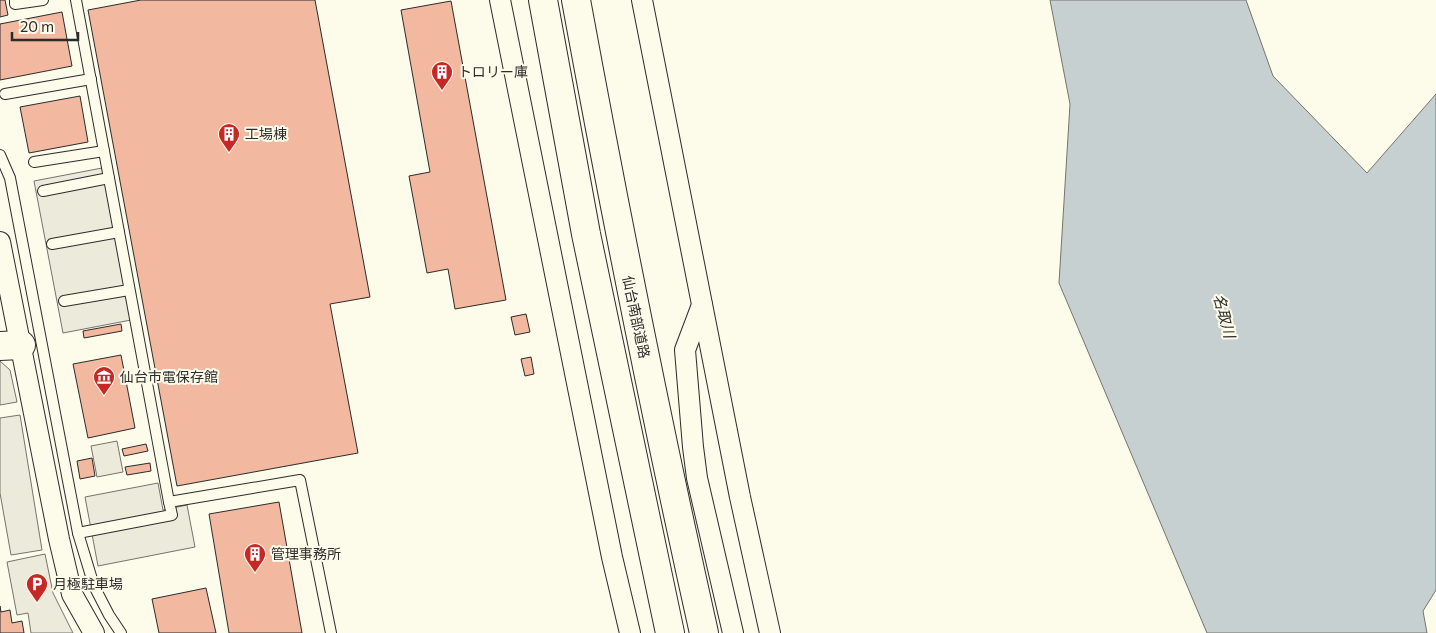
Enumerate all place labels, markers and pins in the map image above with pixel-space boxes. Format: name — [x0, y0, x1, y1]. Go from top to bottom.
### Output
building icon: トロリー庫 — [430, 60, 454, 91]
place label: トロリー庫 — [458, 63, 528, 80]
building icon: 工場棟 — [217, 122, 241, 153]
place label: 工場棟 — [245, 125, 287, 142]
museum icon: 仙台市電保存館 — [92, 365, 116, 396]
place label: 仙台市電保存館 — [120, 368, 218, 385]
building icon: 管理事務所 — [243, 542, 267, 573]
place label: 管理事務所 — [271, 545, 341, 562]
parking icon: 月極駐車場 — [25, 572, 49, 603]
place label: 月極駐車場 — [53, 575, 123, 592]

